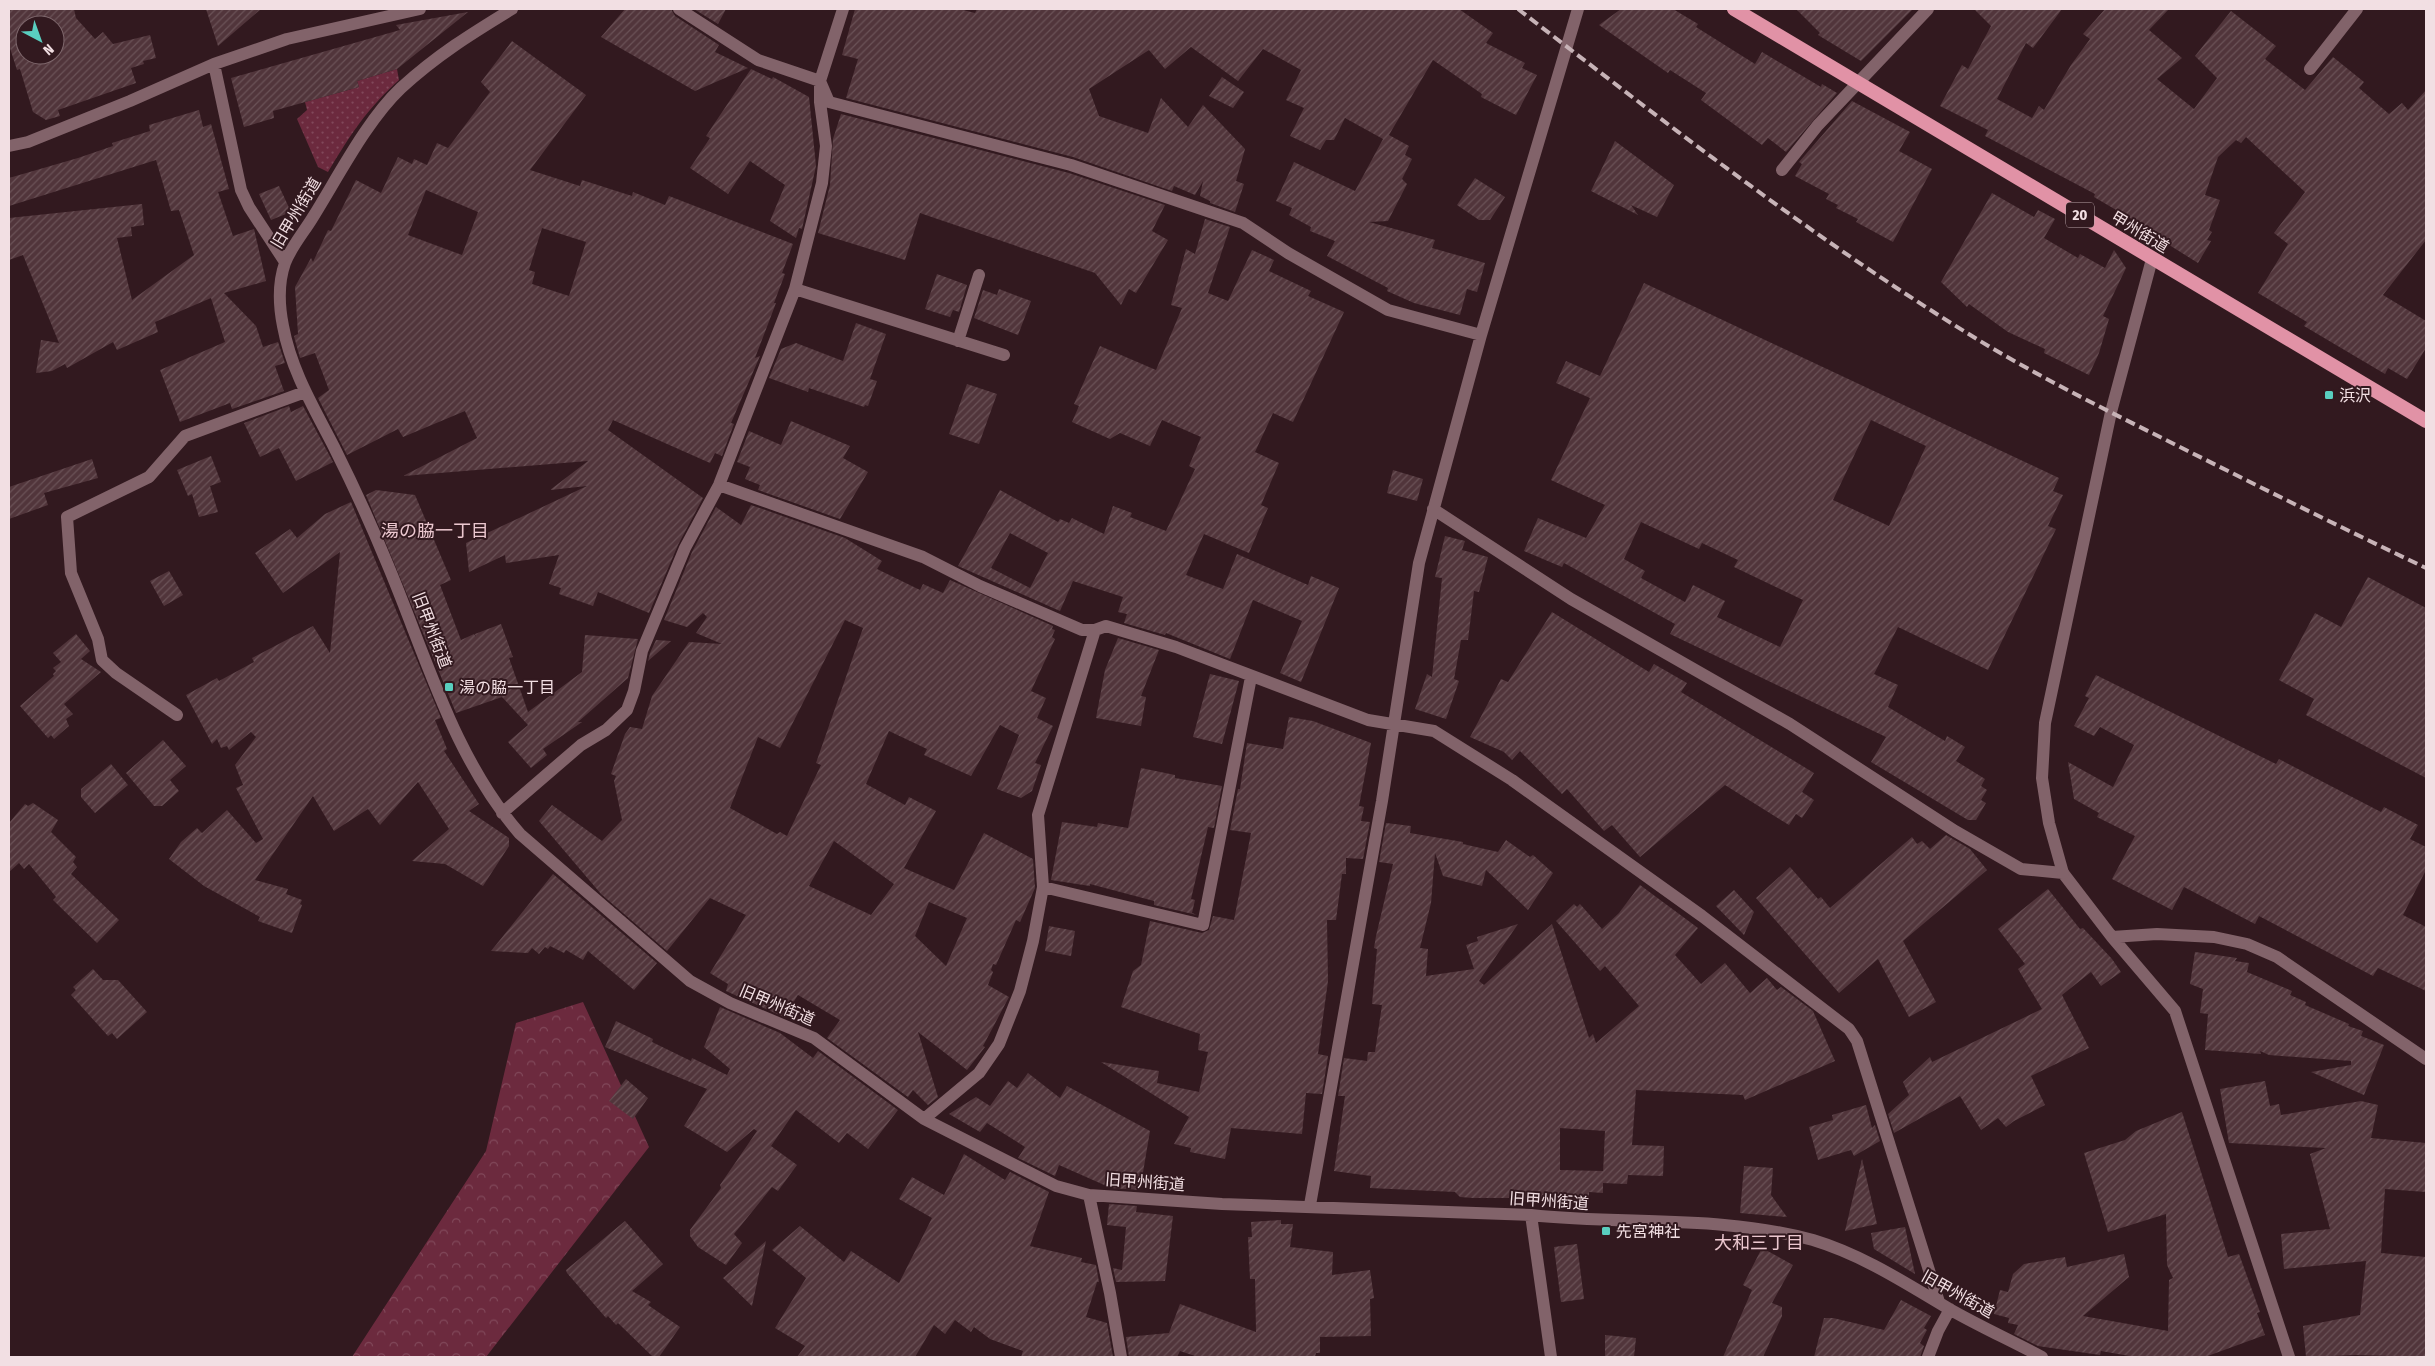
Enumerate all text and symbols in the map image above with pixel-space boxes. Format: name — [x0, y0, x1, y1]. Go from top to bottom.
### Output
north arrow — [15, 15, 65, 65]
text: N — [39, 40, 57, 59]
street label: 旧甲州街道 — [267, 174, 325, 252]
road number: 20 — [2066, 202, 2094, 228]
street label: 甲州街道 — [2108, 207, 2172, 257]
place label: 浜沢 — [2339, 386, 2371, 405]
marker: 浜沢 — [2323, 389, 2335, 401]
district label: 湯の脇一丁目 — [381, 520, 489, 542]
street label: 旧甲州街道 — [409, 589, 455, 671]
place label: 湯の脇一丁目 — [459, 678, 555, 697]
marker: 湯の脇一丁目 — [443, 681, 455, 693]
street label: 旧甲州街道 — [736, 981, 818, 1029]
street label: 旧甲州街道 — [1104, 1170, 1186, 1194]
street label: 旧甲州街道 — [1508, 1189, 1590, 1213]
place label: 先宮神社 — [1616, 1222, 1680, 1241]
marker: 先宮神社 — [1600, 1225, 1612, 1237]
district label: 大和三丁目 — [1714, 1232, 1804, 1254]
street label: 旧甲州街道 — [1918, 1266, 1998, 1322]

